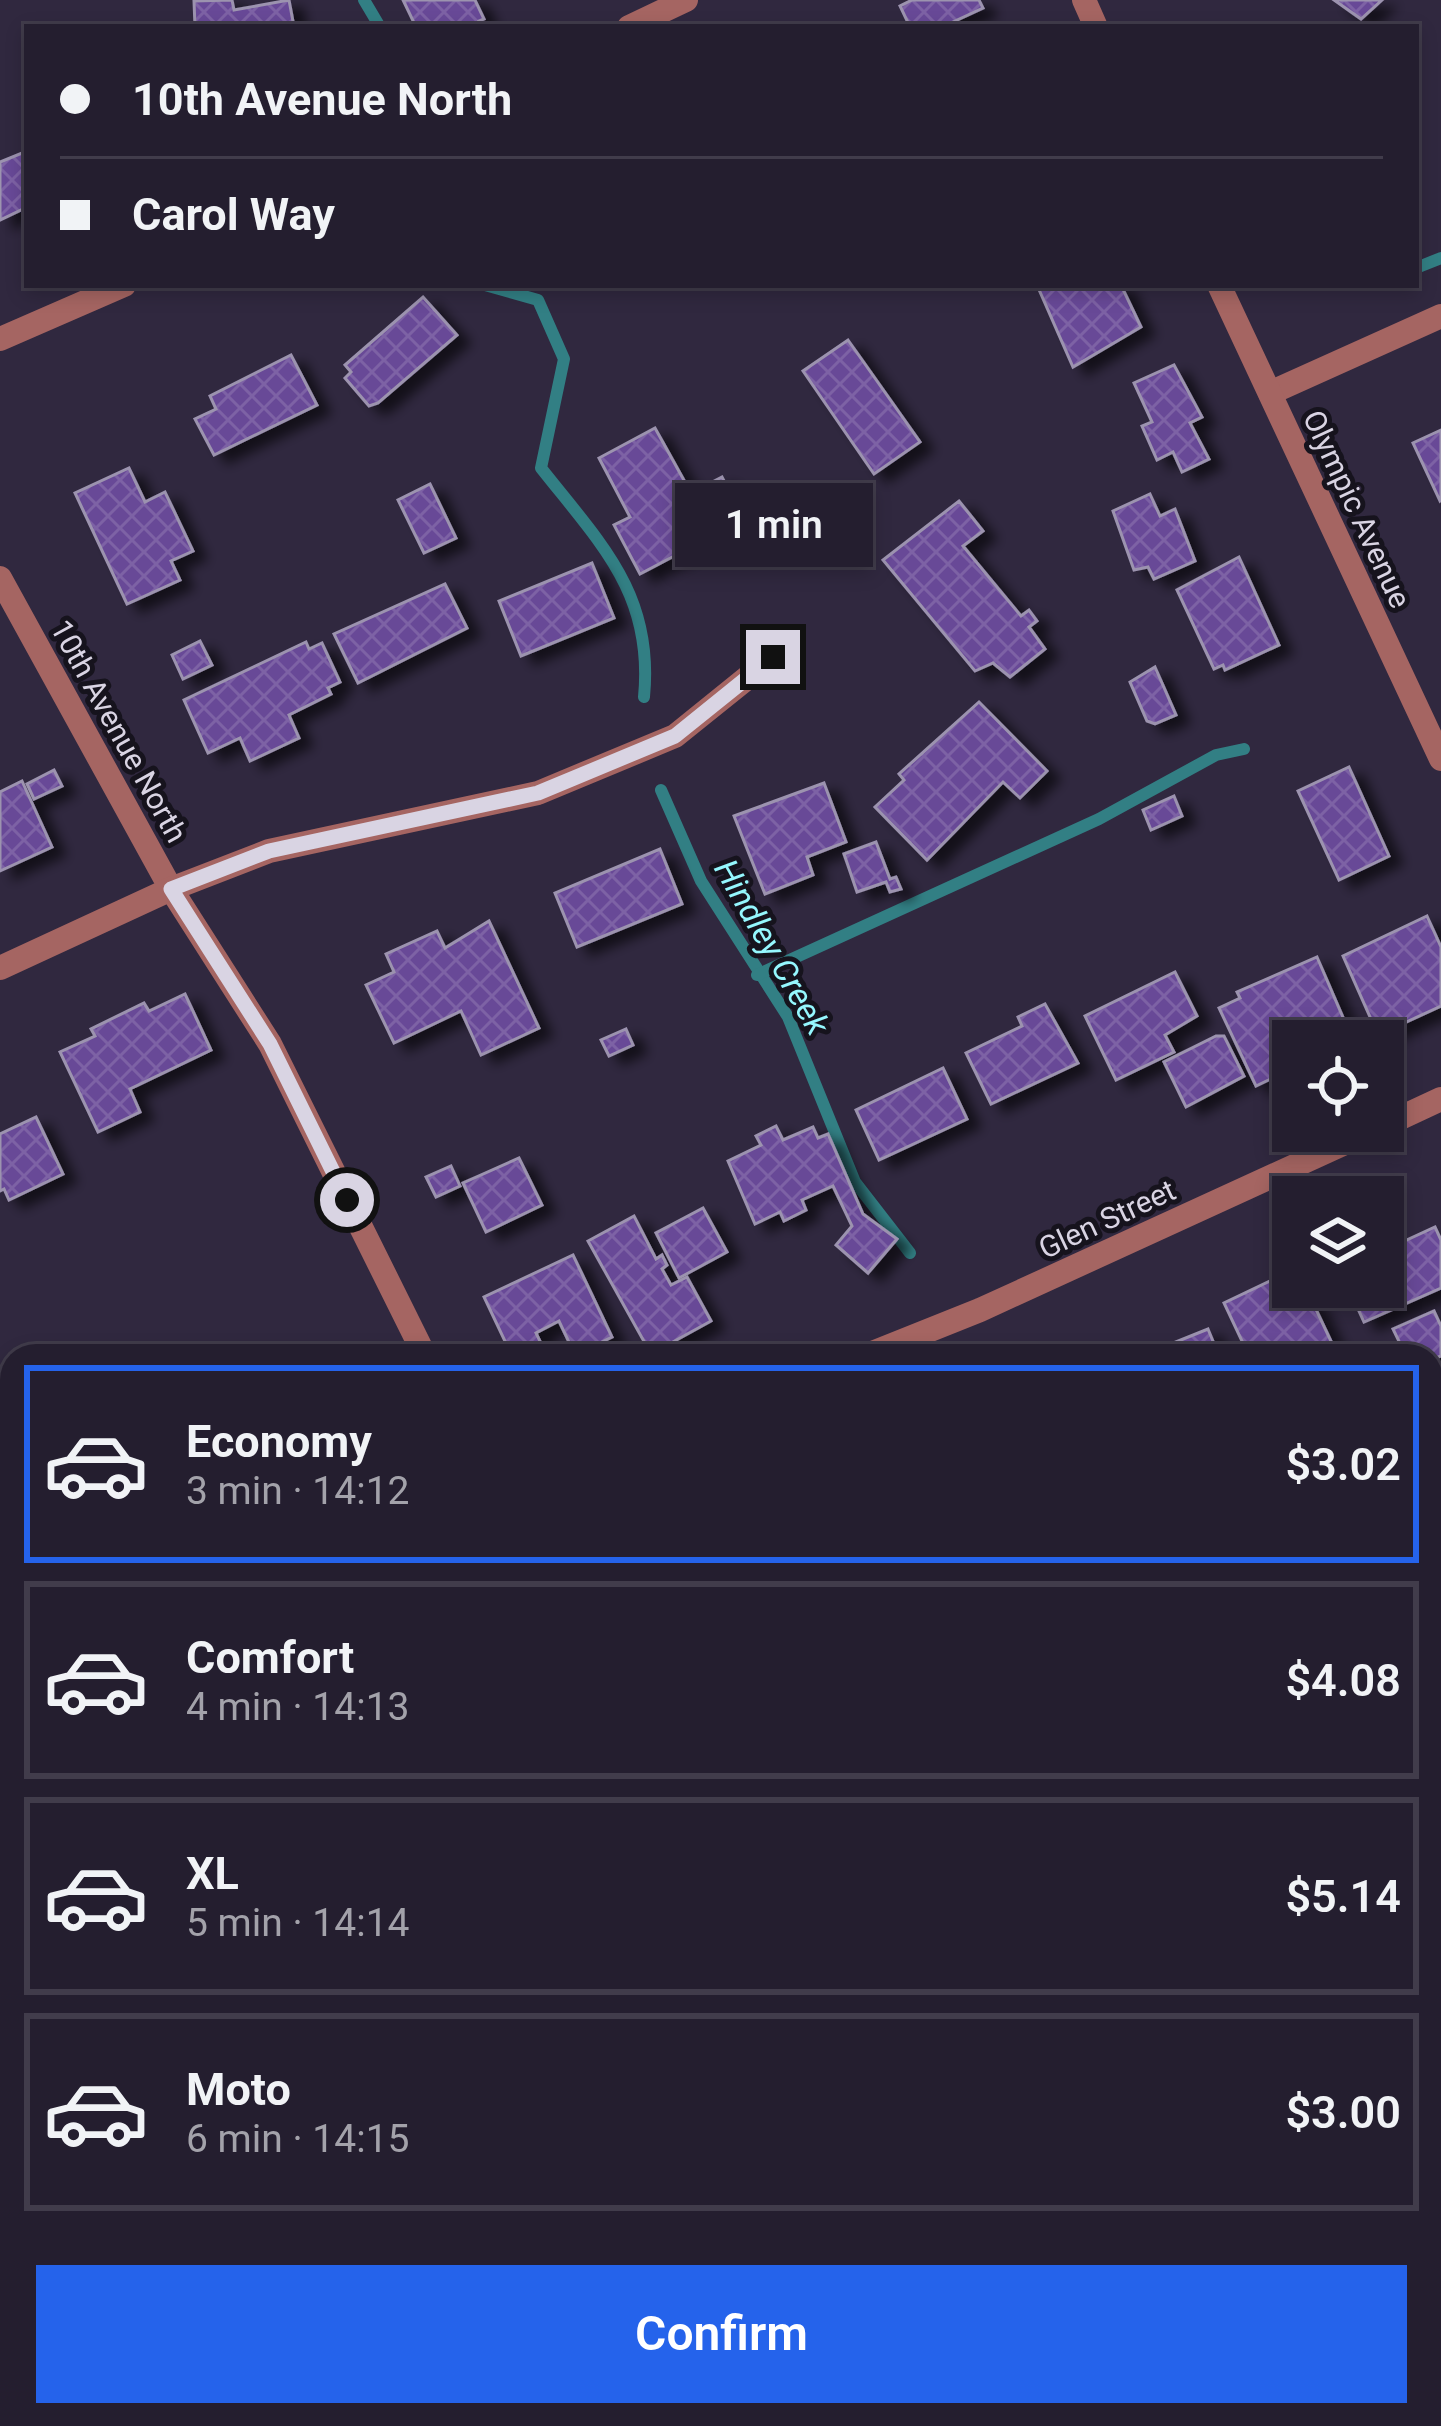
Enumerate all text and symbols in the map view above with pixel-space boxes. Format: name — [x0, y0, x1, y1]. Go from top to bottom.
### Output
text: 10th Avenue North — [132, 73, 512, 126]
text: Carol Way — [132, 188, 335, 241]
street label: Olympic Avenue — [1296, 405, 1418, 613]
callout: 1 min — [674, 483, 872, 567]
text: 1 min — [725, 502, 823, 548]
street label: 10th Avenue North — [43, 614, 195, 848]
route end — [746, 630, 800, 684]
water label: Hindley Creek — [706, 853, 838, 1042]
map controls — [1272, 1020, 1404, 1308]
button: locate — [1272, 1020, 1404, 1152]
street label: Glen Street — [1033, 1172, 1181, 1266]
route start — [320, 1173, 374, 1227]
button: layers — [1272, 1176, 1404, 1308]
icon: car — [42, 1410, 150, 1518]
text: Economy — [186, 1415, 372, 1468]
text: $3.02 — [1285, 1438, 1401, 1491]
text: 3 min · 14:12 — [186, 1468, 409, 1514]
icon: car — [42, 1626, 150, 1734]
text: Comfort — [186, 1631, 354, 1684]
text: $4.08 — [1285, 1654, 1401, 1707]
text: 4 min · 14:13 — [186, 1684, 409, 1730]
icon: car — [42, 1842, 150, 1950]
text: XL — [186, 1847, 239, 1900]
text: $5.14 — [1285, 1870, 1401, 1923]
text: 5 min · 14:14 — [186, 1900, 409, 1946]
icon: car — [42, 2058, 150, 2166]
text: Moto — [186, 2063, 291, 2116]
text: $3.00 — [1285, 2086, 1401, 2139]
text: 6 min · 14:15 — [186, 2116, 409, 2162]
button: Confirm — [36, 2265, 1407, 2403]

